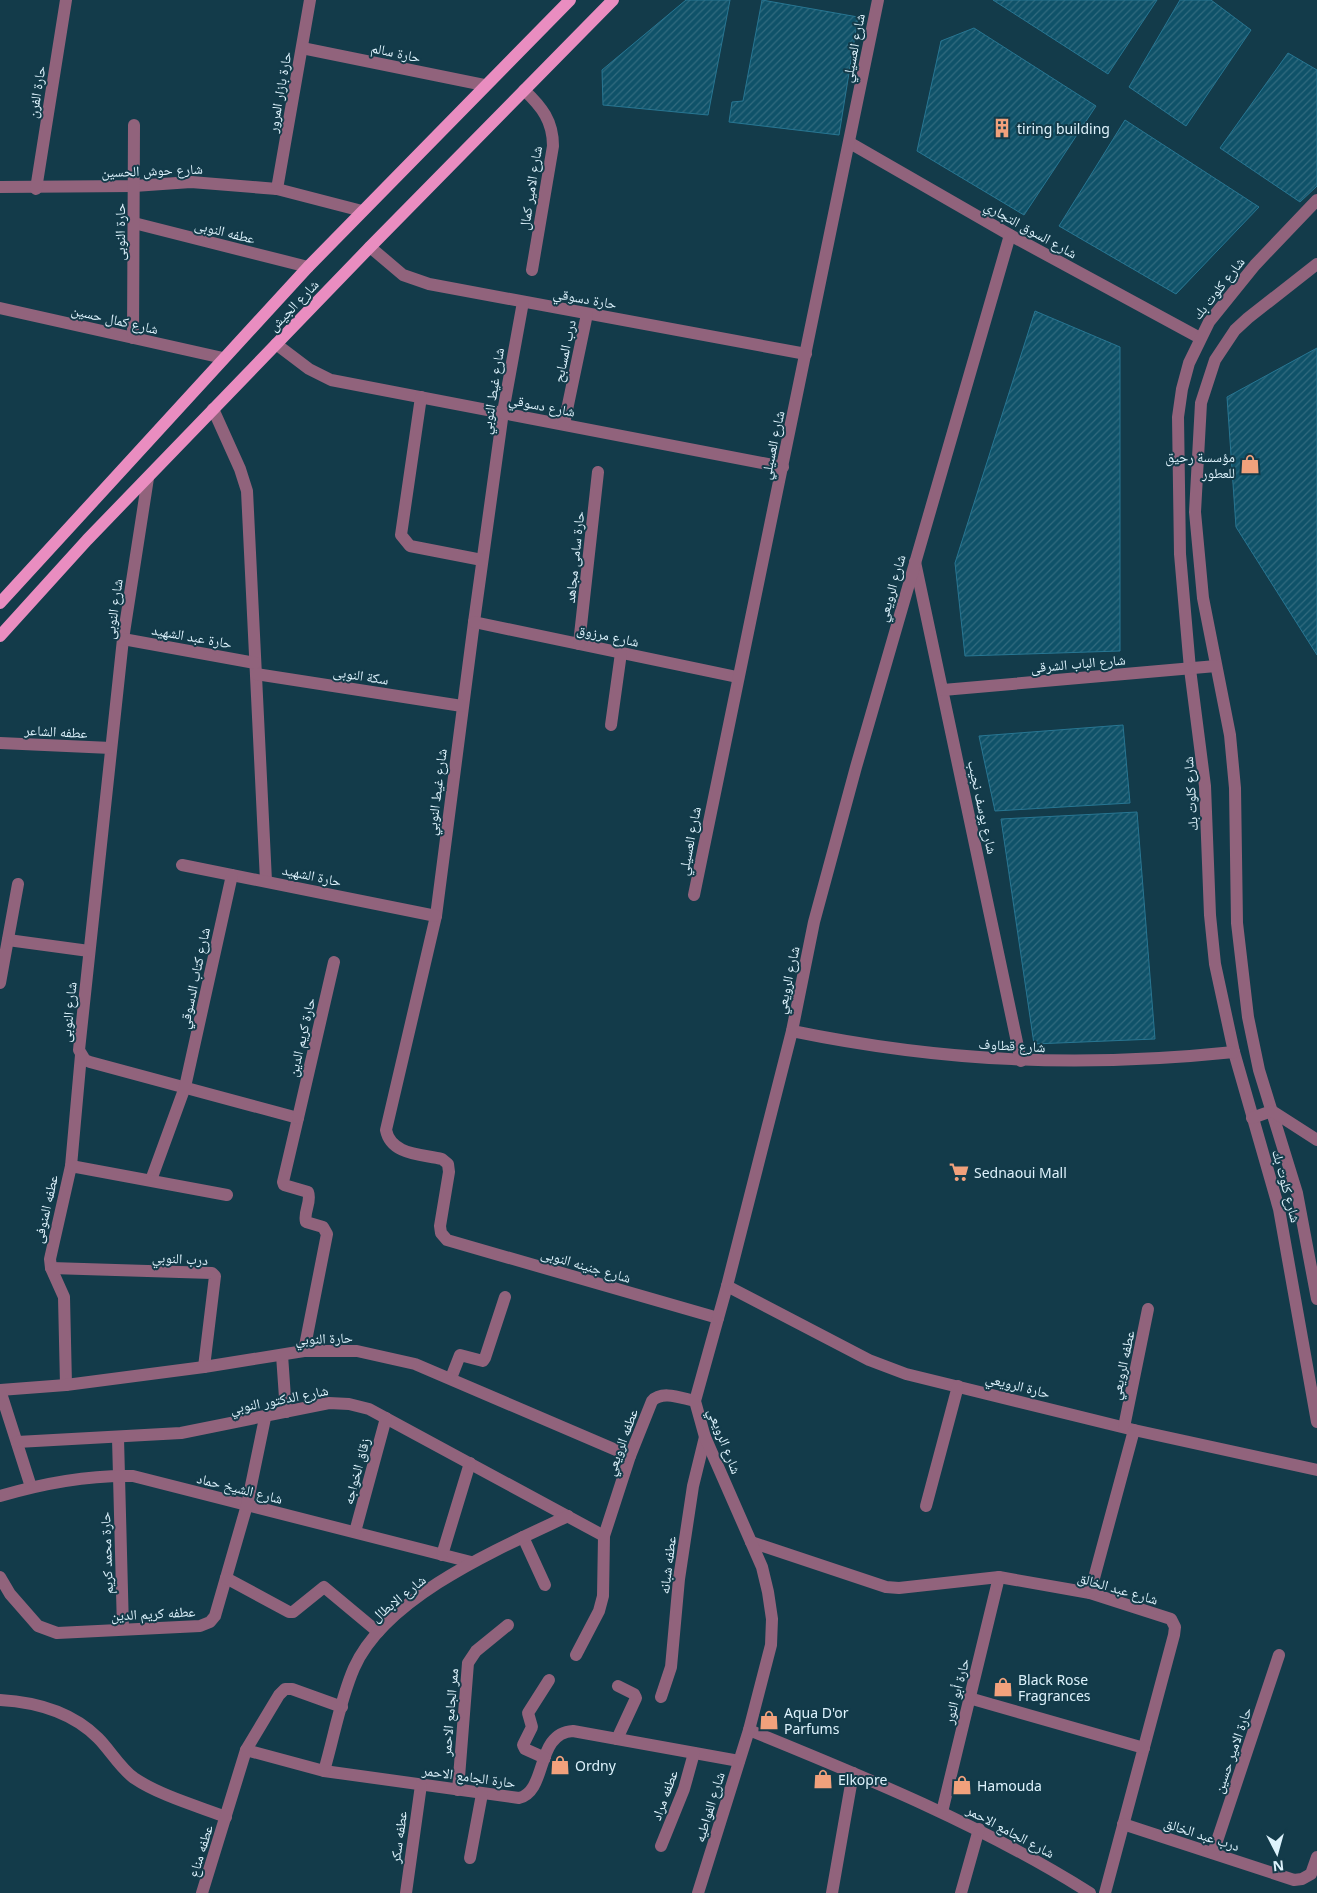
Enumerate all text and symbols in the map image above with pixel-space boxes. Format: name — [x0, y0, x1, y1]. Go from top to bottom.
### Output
street label: شارع العسيلي — [837, 12, 871, 85]
street label: حارة سالم — [369, 37, 423, 68]
street label: حارة بازار المرور — [262, 50, 295, 135]
street label: حارة الفرن — [22, 64, 50, 120]
building icon: tiring building — [991, 117, 1013, 139]
place label: tiring building — [1017, 119, 1110, 138]
street label: شارع الامير كمال — [514, 145, 547, 232]
street label: شارع حوش الحسين — [101, 159, 203, 182]
street label: شارع السوق التجاري — [980, 196, 1081, 265]
street label: حارة النوبى — [110, 203, 129, 261]
street label: عطفه النوبى — [193, 214, 257, 248]
street label: شارع كلوت بك — [1188, 253, 1249, 324]
street label: شارع الجيش — [264, 275, 323, 336]
street label: حارة دسوقي — [551, 283, 618, 315]
street label: شارع كمال حسين — [69, 300, 160, 339]
street label: درب المسابح — [548, 318, 581, 384]
street label: شارع غيط النوبي — [476, 346, 511, 436]
street label: شارع دسوقي — [507, 389, 577, 423]
street label: شارع العسيلي — [755, 409, 791, 482]
place label: مؤسسة رحيق للعطور — [1165, 447, 1235, 482]
shop icon: مؤسسة رحيق للعطور — [1239, 453, 1261, 475]
street label: حارة سامى مجاهد — [560, 510, 588, 604]
street label: شارع الرويعي — [872, 552, 912, 624]
street label: شارع النوبى — [99, 578, 128, 641]
street label: شارع مرزوق — [575, 619, 641, 652]
street label: حارة عبد الشهيد — [150, 620, 234, 652]
street label: شارع الباب الشرقى — [1030, 649, 1126, 678]
street label: سكة النوبى — [332, 661, 390, 689]
street label: عطفه الشاعر — [23, 720, 88, 742]
street label: شارع غيط النوبي — [421, 748, 453, 837]
street label: شارع كلوت بك — [1178, 756, 1203, 832]
street label: شارع يوسف نجيب — [963, 758, 1002, 856]
street label: شارع العسيلي — [673, 805, 707, 878]
street label: حارة الشهيد — [281, 859, 343, 891]
street label: شارع كتاب الدسوقي — [174, 926, 217, 1031]
street label: شارع الرويعي — [771, 944, 806, 1016]
street label: شارع النوبى — [55, 981, 82, 1043]
street label: حارة كريم الدين — [283, 996, 320, 1079]
street label: شارع قطاوف — [978, 1034, 1046, 1057]
street label: شارع كلوت بك — [1267, 1147, 1306, 1225]
supermarket icon: Sednaoui Mall — [948, 1161, 970, 1183]
place label: Sednaoui Mall — [974, 1163, 1067, 1182]
street label: عطفه المنوفى — [28, 1173, 62, 1245]
street label: شارع جنينه النوبى — [539, 1243, 633, 1288]
street label: درب النوبي — [151, 1247, 209, 1272]
street label: حارة النوبي — [295, 1327, 353, 1351]
street label: عطفه الرويعي — [1105, 1329, 1141, 1402]
street label: حارة الرويعي — [983, 1368, 1052, 1405]
street label: شارع الدكتور النوبي — [228, 1380, 330, 1420]
street label: شارع الرويعي — [701, 1405, 746, 1478]
street label: عطفه الرويعي — [600, 1406, 644, 1479]
street label: زقاق الخواجه — [338, 1436, 374, 1506]
street label: شارع الشيخ حماد — [195, 1468, 285, 1509]
street label: حارة محمد كريم — [95, 1511, 118, 1595]
street label: عطفه شبانه — [654, 1535, 680, 1595]
street label: شارع عبد الخالق — [1075, 1567, 1160, 1610]
street label: شارع الابطال — [367, 1570, 430, 1627]
street label: عطفه كريم الدين — [110, 1601, 196, 1626]
street label: حارة أبو النور — [938, 1656, 973, 1727]
street label: ممر الجامع الاحمر — [436, 1667, 463, 1758]
place label: Black Rose Fragrances — [1018, 1670, 1091, 1705]
shop icon: Black Rose Fragrances — [992, 1676, 1014, 1698]
place label: Aqua D'or Parfums — [784, 1703, 849, 1738]
street label: حارة الامير حسين — [1208, 1704, 1256, 1796]
shop icon: Aqua D'or Parfums — [758, 1709, 780, 1731]
shop icon: Ordny — [549, 1754, 571, 1776]
place label: Ordny — [575, 1756, 617, 1775]
street label: حارة الجامع الاحمر — [420, 1760, 517, 1793]
street label: عطفه مراد — [646, 1767, 682, 1823]
shop icon: Elkopre — [812, 1768, 834, 1790]
street label: شارع الفواطيه — [689, 1770, 730, 1845]
place label: Elkopre — [838, 1770, 887, 1789]
shop icon: Hamouda — [951, 1774, 973, 1796]
place label: Hamouda — [977, 1776, 1042, 1795]
street label: شارع الجامع الاحمر — [962, 1799, 1058, 1863]
street label: عطفه سكر — [385, 1810, 411, 1865]
street label: درب عبد الخالق — [1162, 1813, 1242, 1856]
street label: عطفه مناع — [183, 1823, 218, 1880]
north arrow — [1252, 1828, 1302, 1878]
text: N — [1272, 1856, 1285, 1876]

